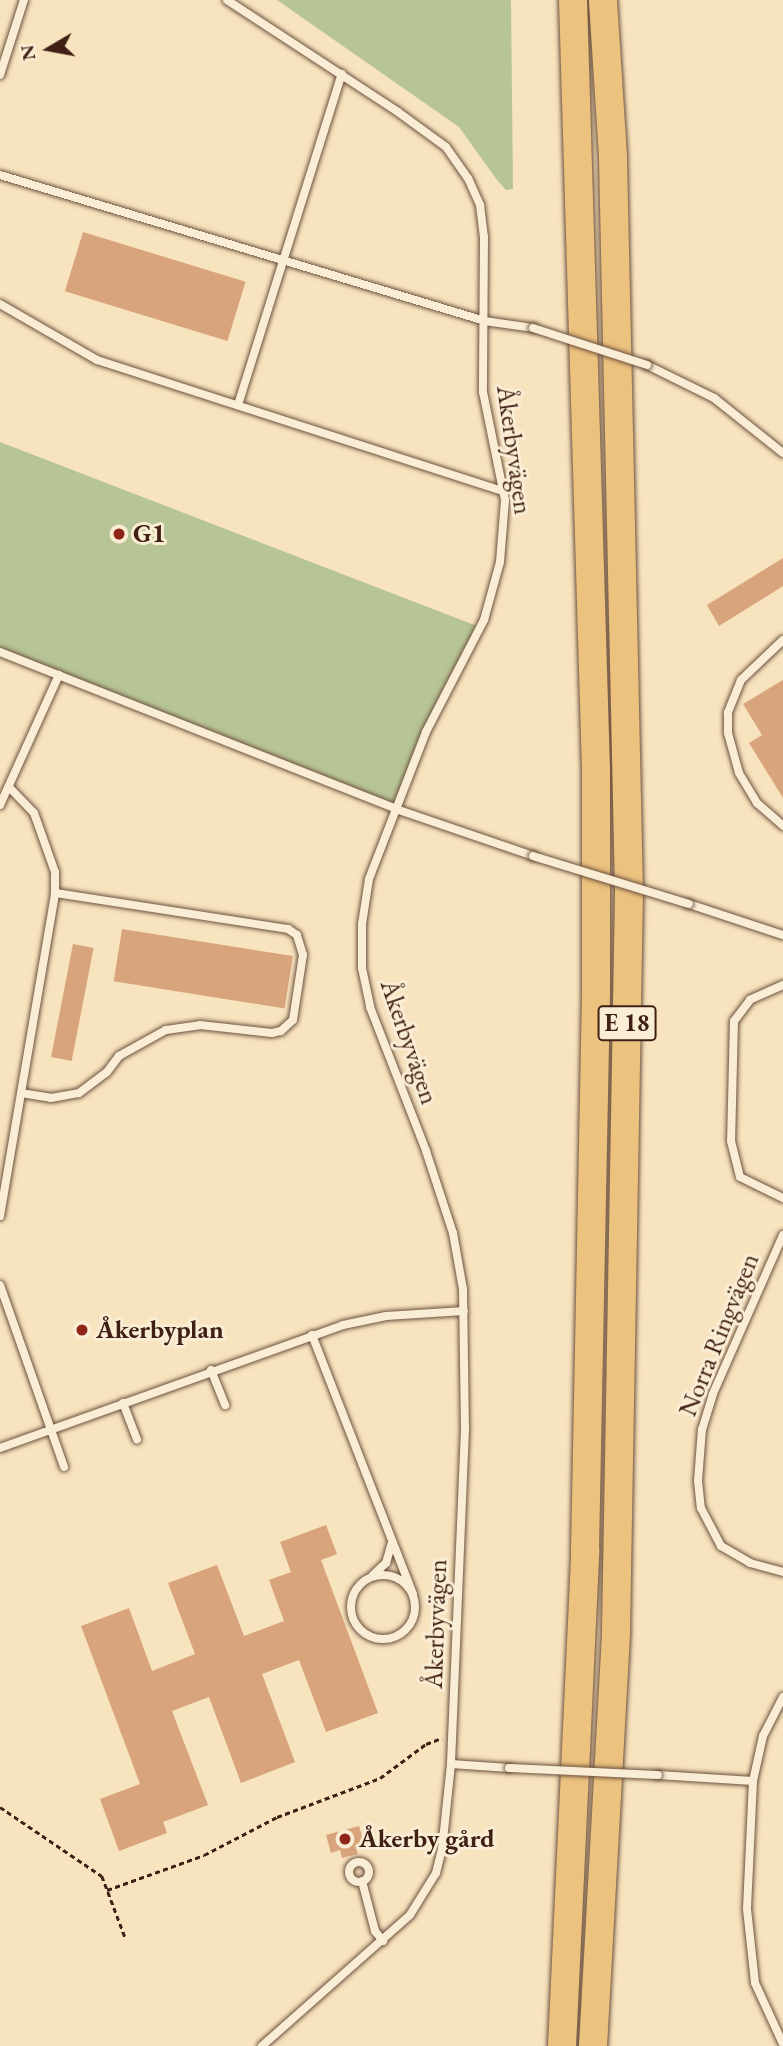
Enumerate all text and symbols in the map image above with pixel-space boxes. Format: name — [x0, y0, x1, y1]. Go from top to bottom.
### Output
north arrow — [14, 14, 84, 84]
text: N — [14, 43, 41, 62]
street label: Åkerbyvägen — [490, 384, 538, 516]
place label: G1 — [133, 518, 165, 550]
marker: G1 — [111, 526, 127, 542]
street label: Åkerbyvägen — [373, 976, 445, 1108]
road number: E 18 — [597, 1002, 657, 1044]
street label: Norra Ringvägen — [672, 1249, 766, 1421]
place label: Åkerbyplan — [96, 1314, 224, 1346]
marker: Åkerbyplan — [74, 1322, 90, 1338]
street label: Åkerbyvägen — [418, 1559, 454, 1689]
place label: Åkerby gård — [359, 1823, 495, 1855]
marker: Åkerby gård — [337, 1831, 353, 1847]

